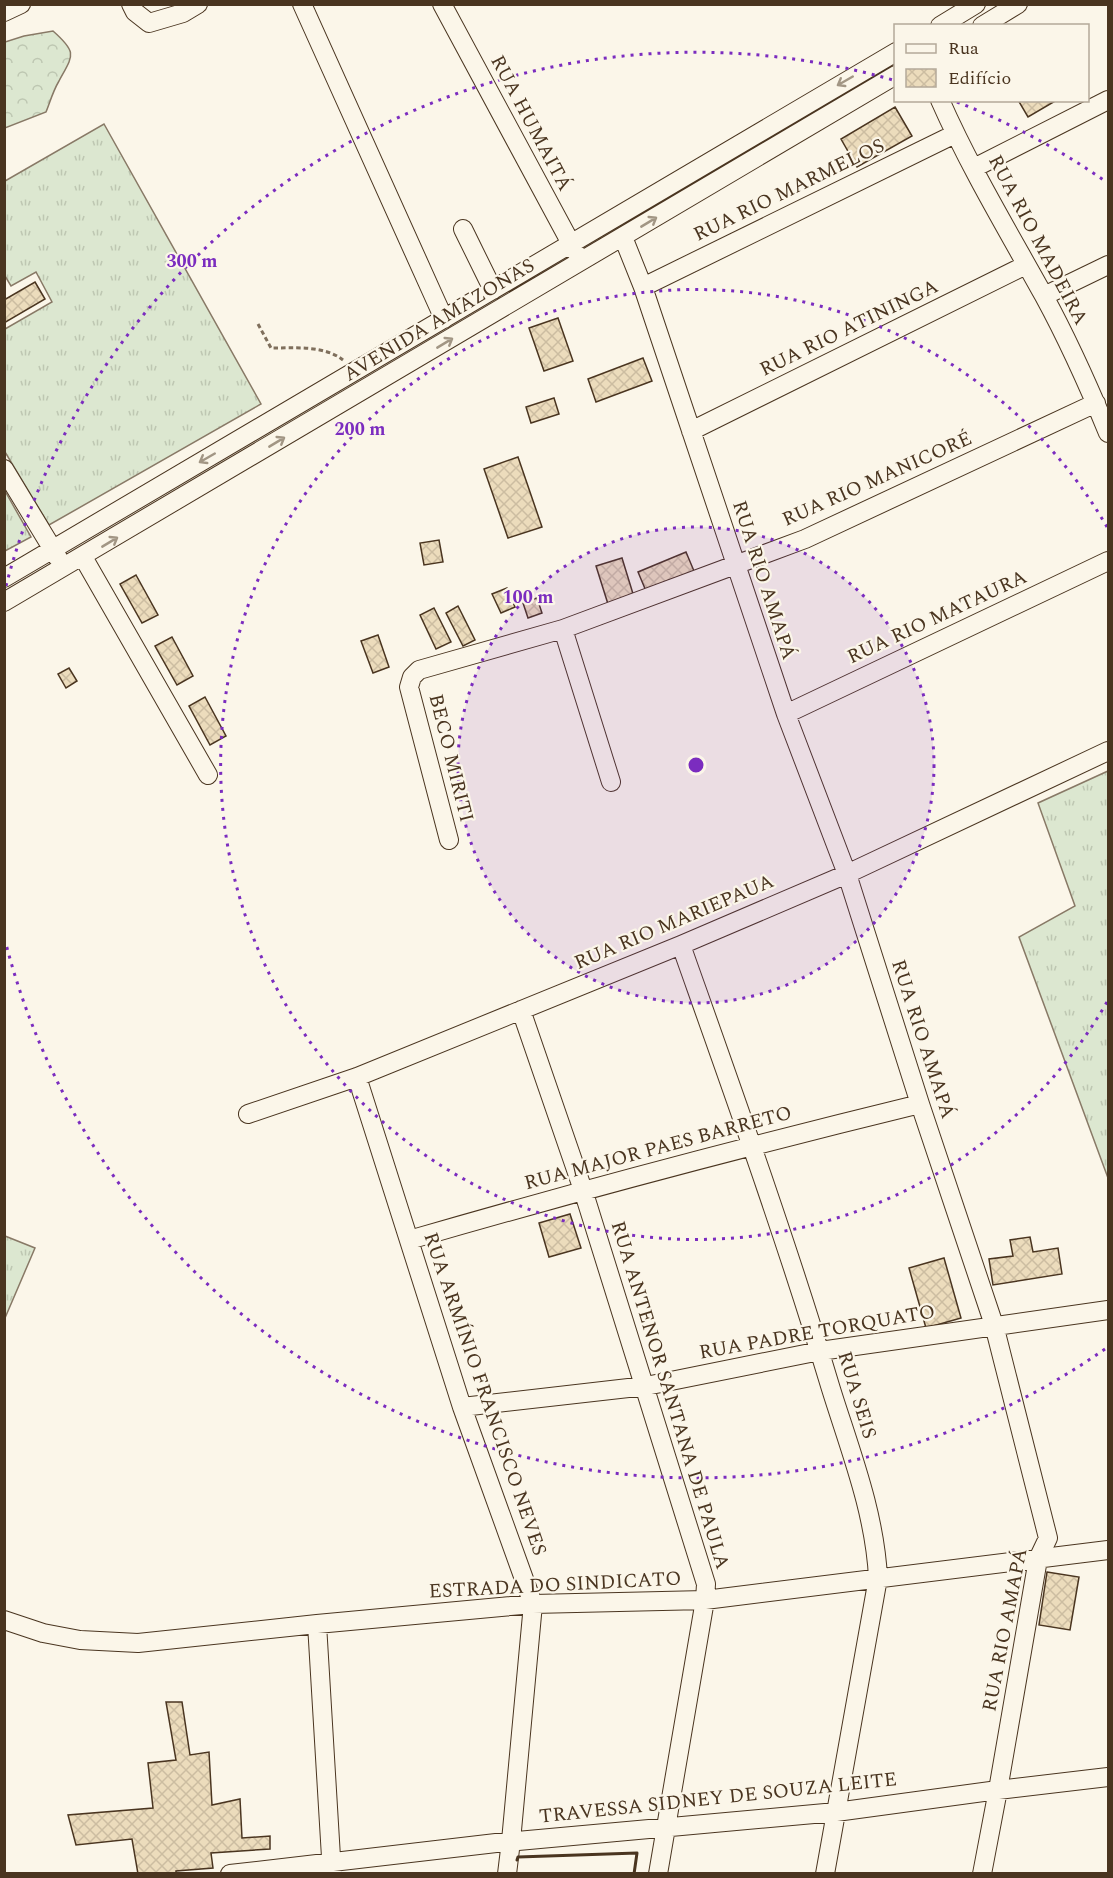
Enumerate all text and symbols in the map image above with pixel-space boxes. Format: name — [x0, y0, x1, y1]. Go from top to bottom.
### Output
legend — [894, 24, 1089, 102]
text: Rua — [948, 35, 979, 62]
street label: RUA HUMAITÁ — [482, 50, 580, 196]
text: Edifício — [948, 65, 1011, 92]
one-way arrow — [837, 75, 854, 87]
street label: RUA RIO MARMELOS — [688, 131, 890, 249]
street label: RUA RIO MADEIRA — [980, 149, 1096, 331]
one-way arrow — [640, 215, 657, 227]
text: 300 m — [166, 248, 218, 275]
street label: AVENIDA AMAZONAS — [338, 251, 540, 389]
street label: RUA RIO ATININGA — [755, 272, 943, 384]
one-way arrow — [436, 336, 453, 348]
text: 200 m — [334, 416, 386, 443]
street label: RUA RIO MANICORÉ — [777, 424, 977, 534]
one-way arrow — [268, 436, 285, 448]
one-way arrow — [199, 453, 216, 465]
street label: RUA RIO AMAPÁ — [724, 497, 804, 663]
one-way arrow — [101, 535, 118, 547]
street label: RUA RIO MATAURA — [842, 562, 1032, 672]
text: 100 m — [502, 584, 554, 611]
street label: BECO MIRITI — [421, 691, 481, 825]
centre of rings — [686, 755, 706, 775]
street label: RUA RIO MARIEPAUA — [569, 866, 779, 978]
street label: RUA RIO AMAPÁ — [883, 956, 963, 1122]
street label: RUA MAJOR PAES BARRETO — [521, 1098, 795, 1198]
street label: RUA ANTENOR SANTANA DE PAULA — [603, 1217, 737, 1573]
street label: RUA ARMÍNIO FRANCISCO NEVES — [415, 1228, 555, 1560]
street label: RUA PADRE TORQUATO — [697, 1296, 937, 1368]
street label: RUA SEIS — [829, 1347, 885, 1443]
street label: RUA RIO AMAPÁ — [974, 1546, 1036, 1714]
street label: ESTRADA DO SINDICATO — [428, 1563, 682, 1607]
street label: TRAVESSA SIDNEY DE SOUZA LEITE — [538, 1764, 898, 1832]

